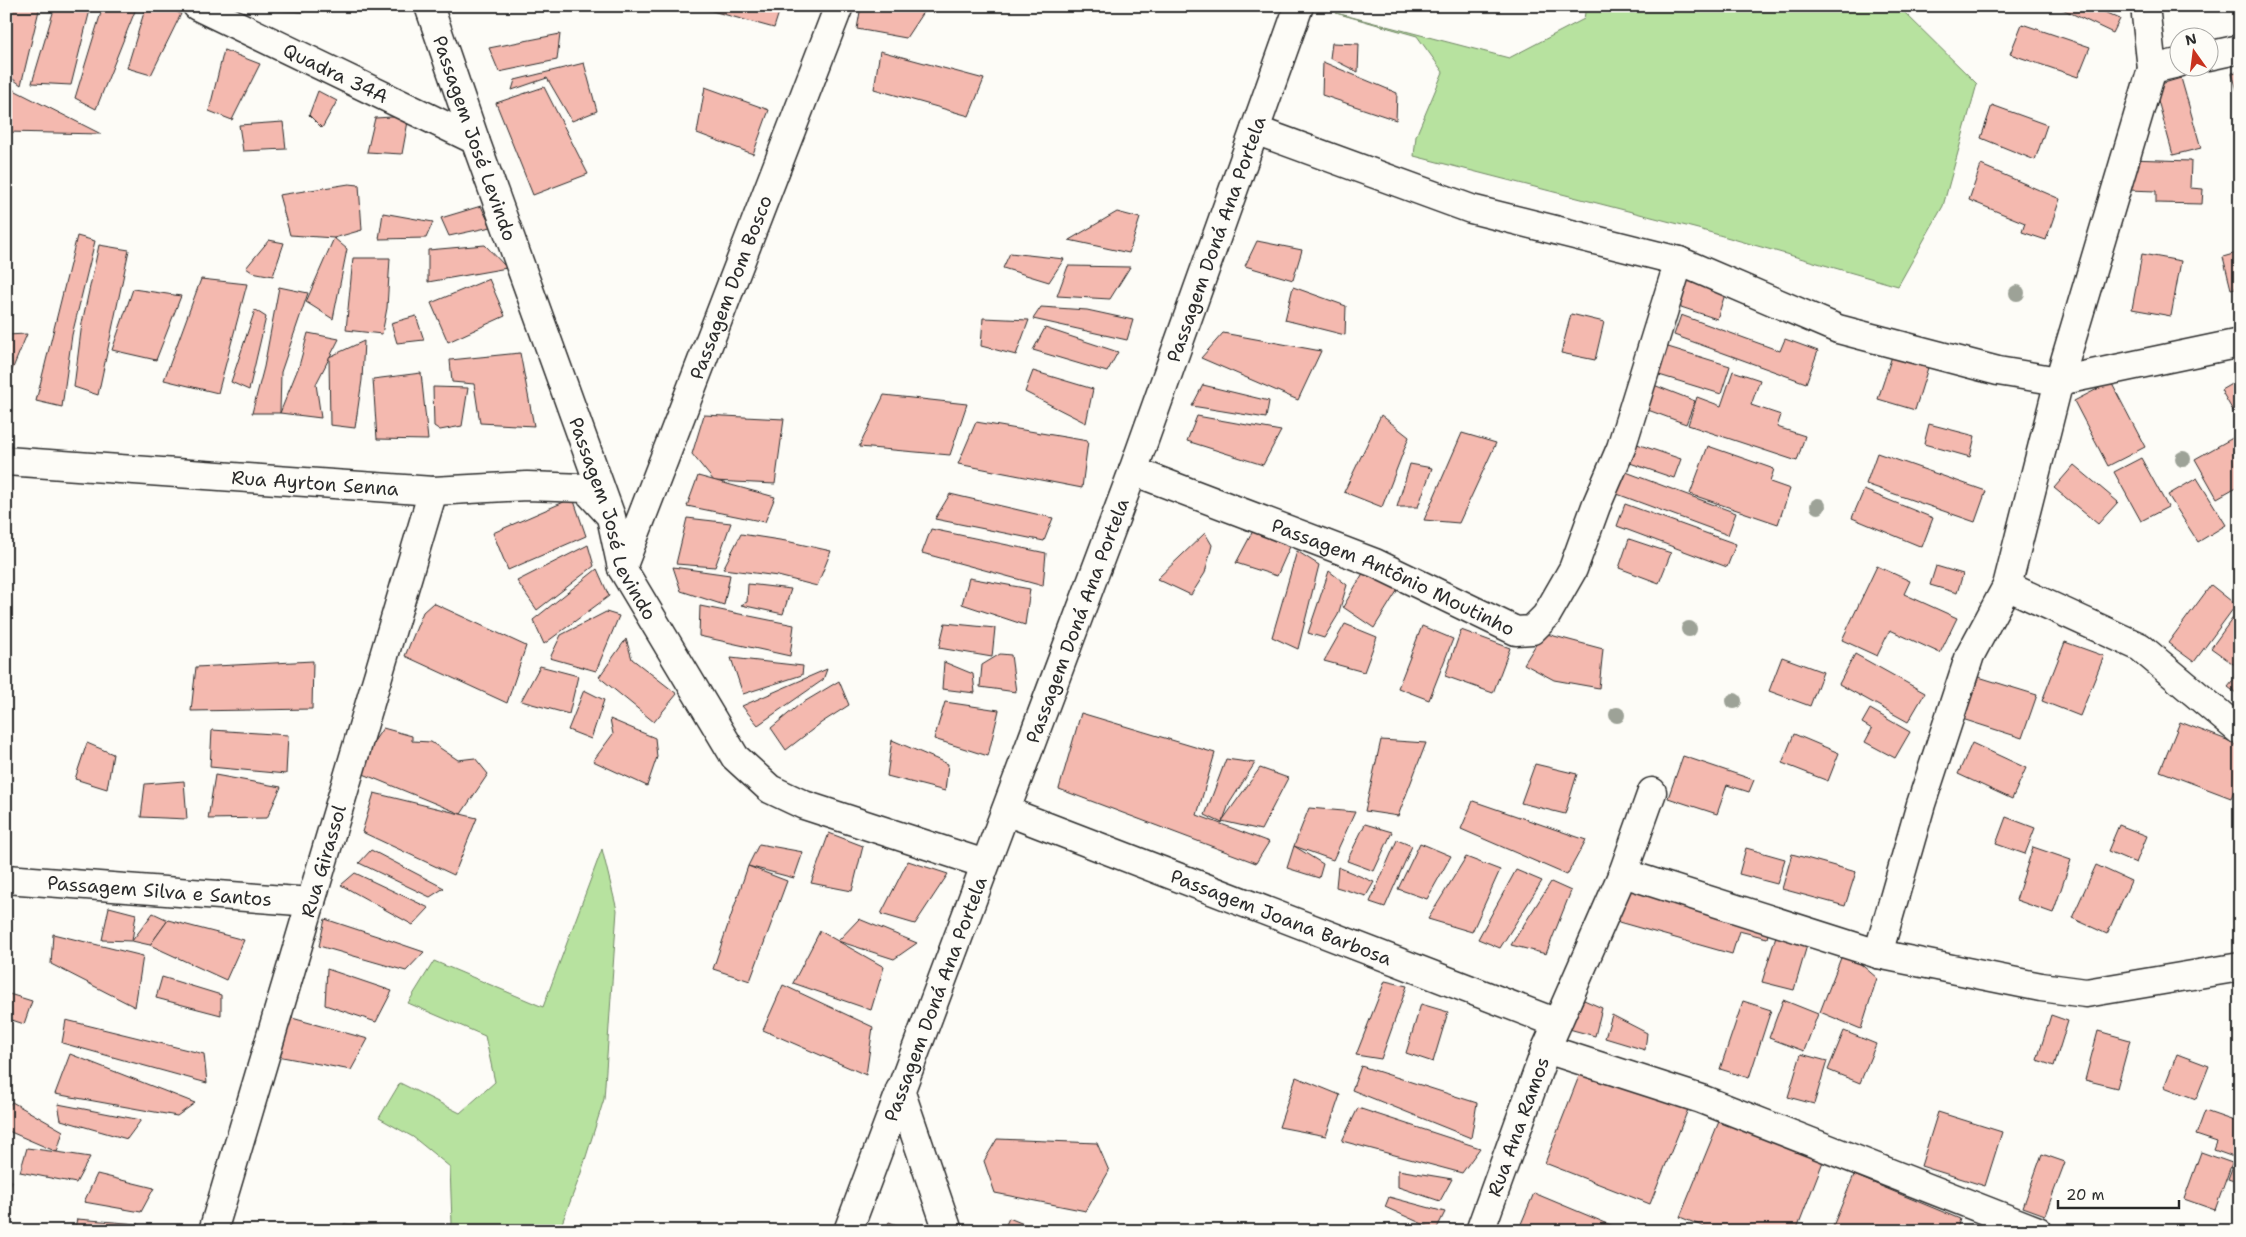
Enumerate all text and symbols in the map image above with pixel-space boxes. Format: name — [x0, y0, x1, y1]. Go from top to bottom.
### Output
north arrow — [2168, 28, 2218, 78]
text: N — [2183, 29, 2198, 49]
street label: Passagem José Levindo — [428, 32, 523, 244]
street label: Quadra 34A — [279, 37, 393, 109]
street label: Passagem Doná Ana Portela — [1160, 112, 1271, 366]
street label: Passagem Dom Bosco — [684, 192, 777, 383]
street label: Passagem José Levindo — [563, 414, 663, 625]
street label: Rua Ayrton Senna — [231, 464, 400, 501]
street label: Passagem Doná Ana Portela — [1020, 494, 1134, 747]
street label: Passagem Antônio Moutinho — [1268, 512, 1519, 641]
street label: Rua Girassol — [294, 802, 352, 920]
street label: Passagem Joana Barbosa — [1167, 863, 1396, 971]
street label: Passagem Silva e Santos — [46, 870, 273, 912]
street label: Passagem Doná Ana Portela — [878, 873, 992, 1125]
street label: Rua Ana Ramos — [1481, 1053, 1555, 1200]
scale bar — [2058, 1177, 2180, 1209]
text: 20 m — [2066, 1185, 2105, 1205]

